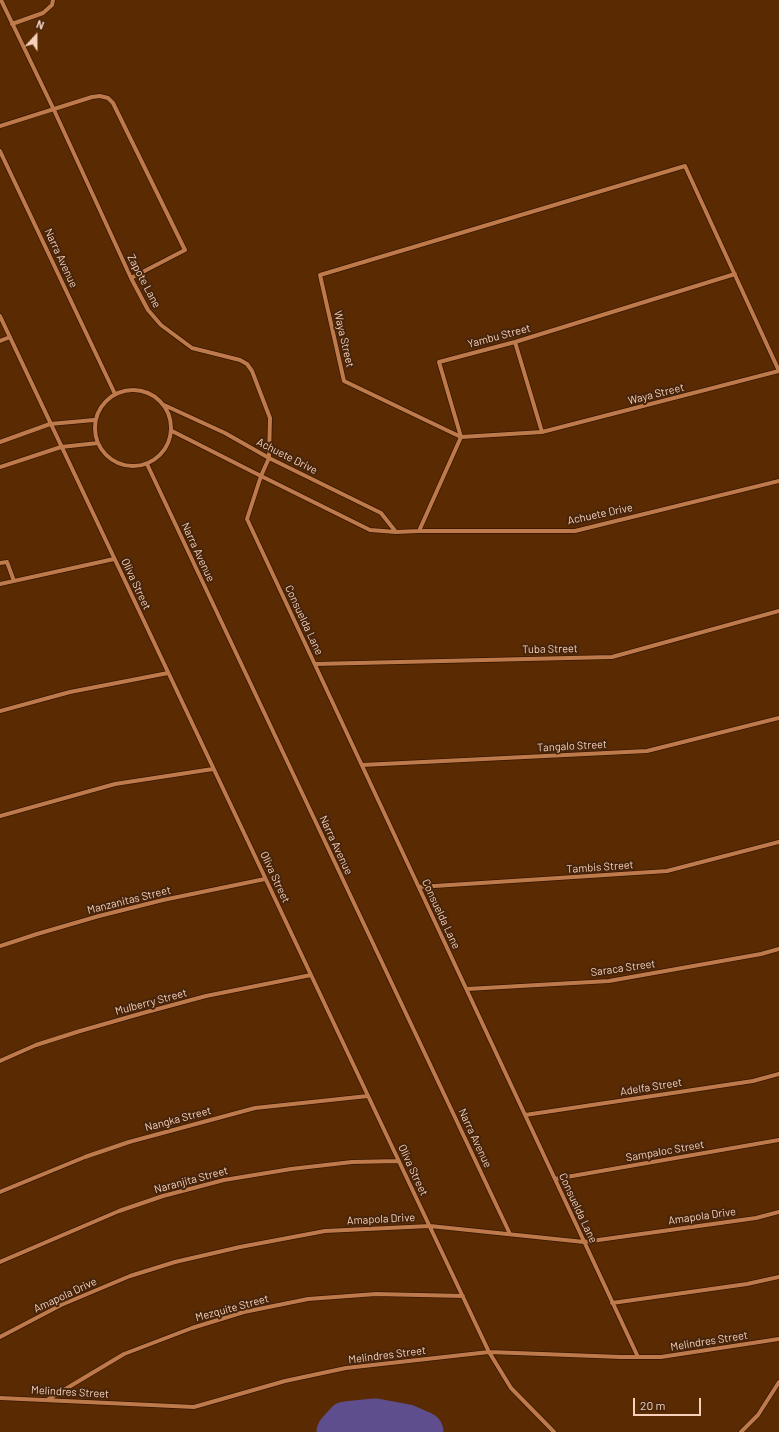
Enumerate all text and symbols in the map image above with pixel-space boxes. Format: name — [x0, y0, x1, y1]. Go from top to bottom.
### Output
north arrow — [16, 16, 56, 56]
text: N — [35, 17, 46, 32]
street label: Narra Avenue — [42, 226, 80, 290]
street label: Zapote Lane — [124, 252, 164, 310]
street label: Waya Street — [331, 310, 357, 368]
street label: Yambu Street — [466, 321, 532, 351]
street label: Waya Street — [627, 381, 685, 407]
street label: Achuete Drive — [254, 435, 320, 477]
street label: Achuete Drive — [566, 501, 634, 527]
street label: Narra Avenue — [179, 520, 217, 584]
street label: Oliva Street — [118, 556, 154, 612]
street label: Consuelda Lane — [282, 583, 326, 657]
street label: Tuba Street — [522, 642, 578, 656]
street label: Tangalo Street — [537, 738, 607, 754]
street label: Narra Avenue — [317, 813, 355, 877]
street label: Oliva Street — [257, 849, 293, 905]
street label: Tambis Street — [566, 858, 634, 876]
street label: Consuelda Lane — [419, 877, 463, 951]
street label: Manzanitas Street — [86, 883, 172, 917]
street label: Saraca Street — [590, 957, 656, 979]
street label: Mulberry Street — [114, 986, 188, 1018]
street label: Adelfa Street — [619, 1076, 683, 1098]
street label: Nangka Street — [143, 1104, 213, 1134]
street label: Narra Avenue — [456, 1106, 494, 1170]
street label: Sampaloc Street — [625, 1138, 705, 1164]
street label: Oliva Street — [395, 1142, 431, 1198]
street label: Naranjita Street — [153, 1164, 229, 1196]
street label: Consuelda Lane — [556, 1171, 600, 1245]
street label: Amapola Drive — [667, 1205, 737, 1227]
street label: Amapola Drive — [347, 1211, 415, 1227]
street label: Amapola Drive — [31, 1275, 99, 1315]
street label: Mezquite Street — [194, 1292, 270, 1324]
street label: Melindres Street — [669, 1328, 749, 1354]
street label: Melindres Street — [347, 1344, 427, 1366]
street label: Melindres Street — [31, 1383, 109, 1401]
scale bar — [635, 1390, 703, 1416]
text: 20 m — [640, 1398, 666, 1412]

